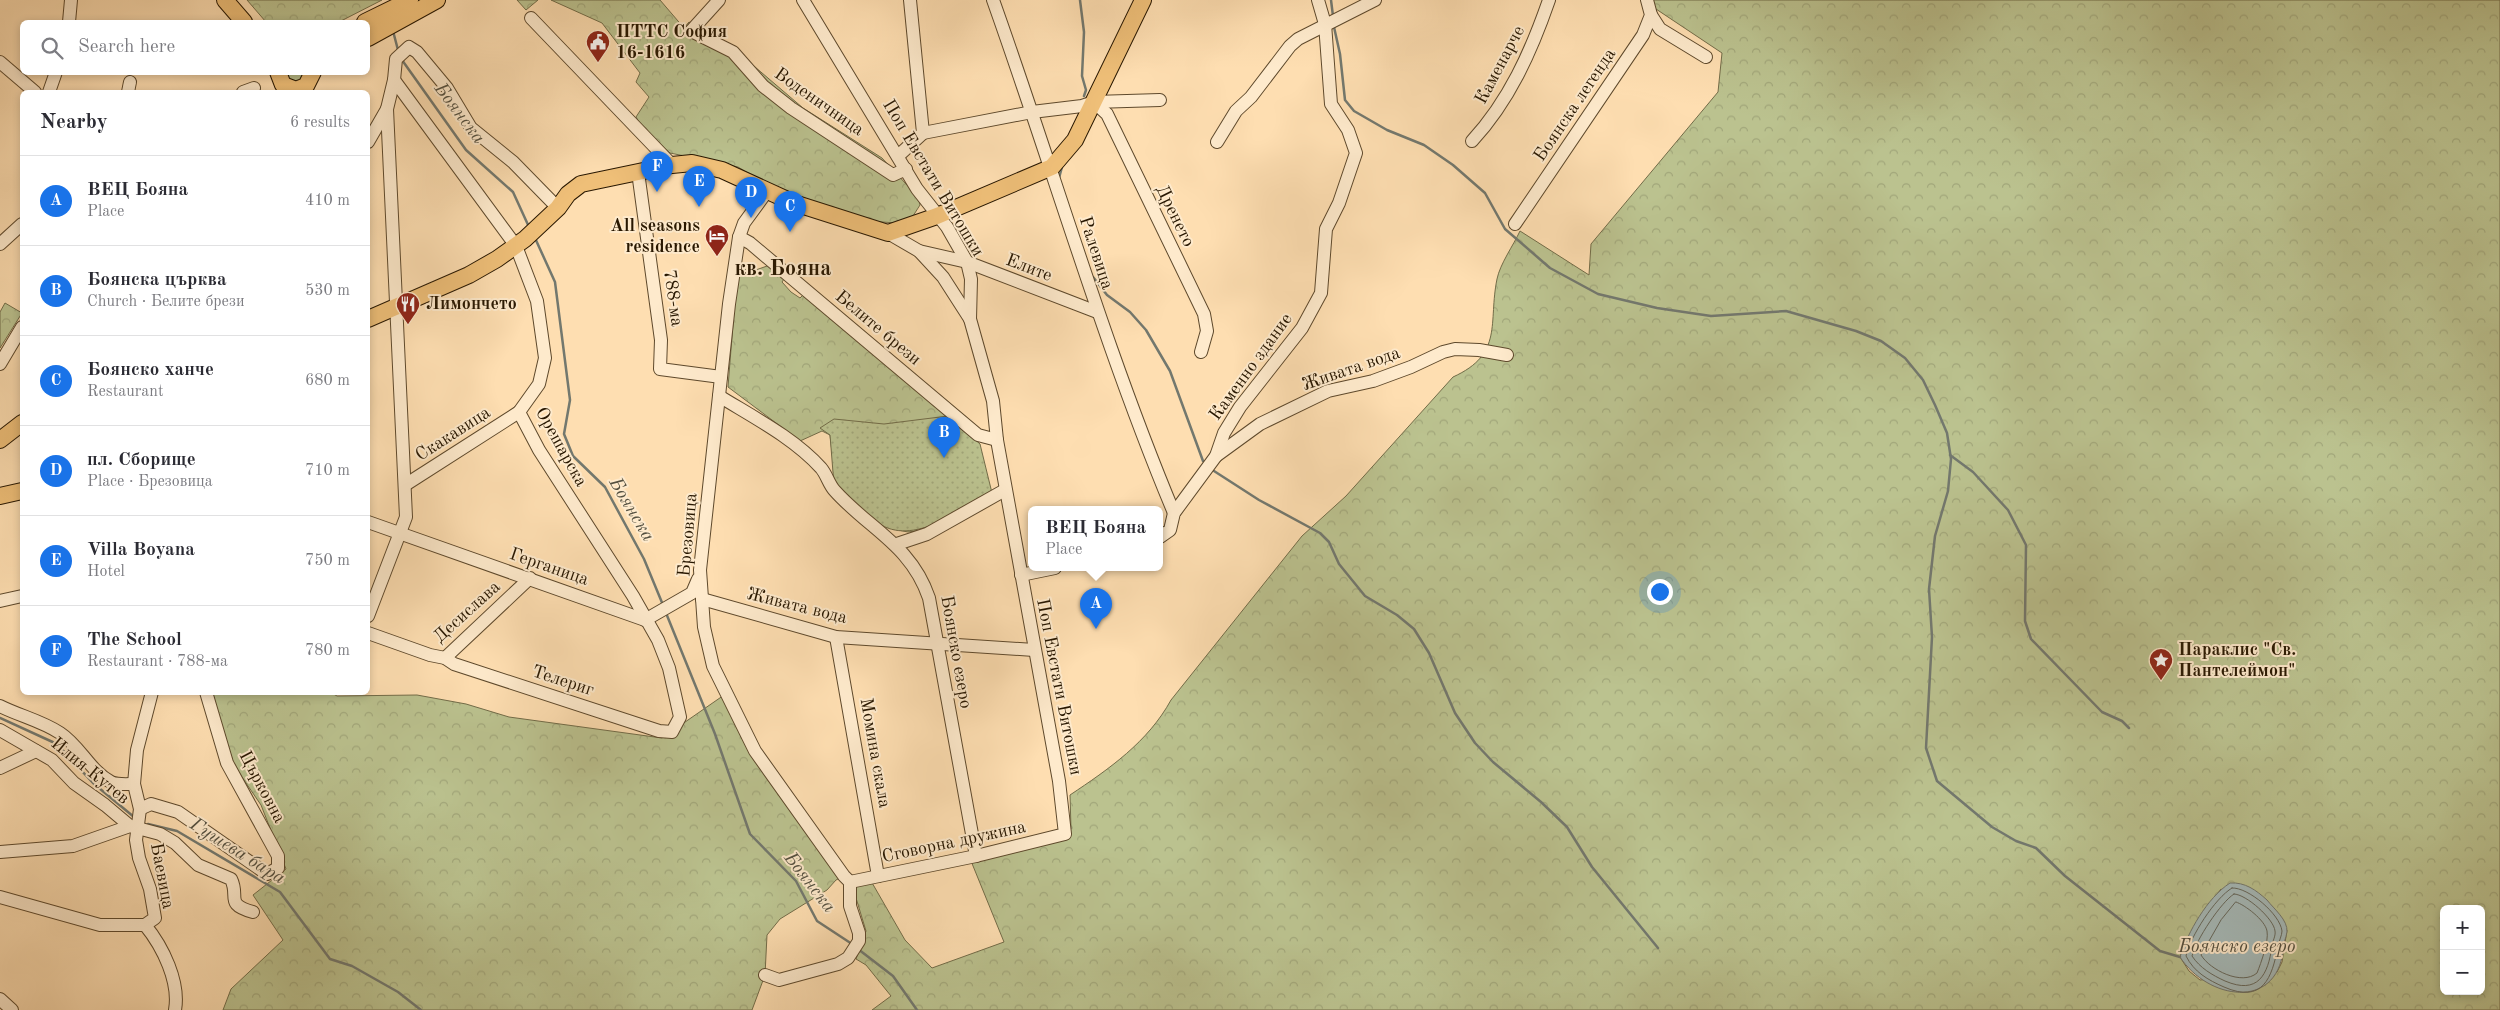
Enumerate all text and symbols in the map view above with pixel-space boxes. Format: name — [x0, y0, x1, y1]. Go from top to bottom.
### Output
search box — [20, 20, 370, 75]
place label: ПТТС София 16-1616 — [616, 23, 727, 62]
street label: Каменарче — [1472, 23, 1528, 107]
public building icon: ПТТС София 16-1616 — [585, 29, 611, 63]
icon: search — [38, 34, 66, 62]
text: Search here — [78, 38, 175, 57]
street label: Боянска легенда — [1531, 45, 1619, 165]
street label: Воденичница — [771, 65, 867, 139]
water label: Боянска — [430, 79, 488, 148]
street label: Поп Евстати Витошки — [879, 96, 987, 260]
text: Nearby — [40, 112, 108, 133]
text: 6 results — [290, 115, 350, 131]
pin: F — [641, 151, 673, 192]
pin: E — [683, 166, 715, 207]
pin: D — [735, 177, 767, 218]
text: ВЕЦ Бояна — [87, 181, 188, 200]
street label: Дренето — [1152, 182, 1198, 250]
pin: C — [774, 191, 806, 232]
text: A — [50, 193, 62, 209]
text: 410 m — [305, 193, 350, 209]
text: Place — [87, 204, 124, 220]
street label: Ралевица — [1076, 214, 1116, 292]
place label: All seasons residence — [610, 217, 700, 256]
hotel icon: All seasons residence — [704, 223, 730, 257]
street label: Елите — [1003, 251, 1055, 285]
district label: кв. Бояна — [735, 258, 831, 280]
street label: 788-ма — [660, 268, 686, 328]
text: Боянска църква — [87, 271, 227, 290]
text: B — [50, 283, 62, 299]
text: 530 m — [305, 283, 350, 299]
street label: Белите брези — [832, 287, 924, 369]
restaurant icon: Лимончето — [395, 291, 421, 325]
text: Church · Белите брези — [87, 294, 245, 310]
place label: Лимончето — [426, 295, 517, 313]
street label: Каменно здание — [1206, 310, 1296, 424]
street label: Живата вода — [1300, 344, 1403, 394]
text: Боянско ханче — [87, 361, 214, 380]
text: C — [51, 373, 61, 389]
text: 680 m — [305, 373, 350, 389]
text: Restaurant — [87, 384, 164, 400]
street label: Скакавица — [412, 403, 494, 465]
street label: Орешарска — [532, 404, 590, 490]
pin: B — [928, 417, 960, 458]
text: пл. Сборище — [87, 451, 196, 470]
text: D — [50, 463, 62, 479]
text: 710 m — [305, 463, 350, 479]
text: Place · Брезовица — [87, 474, 213, 490]
water label: Боянска — [604, 474, 657, 545]
street label: Брезовица — [675, 492, 701, 578]
popup — [1028, 506, 1163, 571]
text: ВЕЦ Бояна — [1045, 519, 1146, 538]
text: Villa Boyana — [87, 541, 195, 560]
text: Place — [1045, 542, 1082, 558]
street label: Герганица — [507, 545, 591, 589]
text: E — [50, 553, 62, 569]
text: 750 m — [305, 553, 350, 569]
text: Hotel — [87, 564, 125, 580]
street label: Десислава — [430, 578, 504, 646]
your location — [1647, 579, 1673, 605]
street label: Живата вода — [745, 585, 849, 627]
pin: A — [1080, 588, 1112, 629]
street label: Боянско езеро — [937, 594, 975, 710]
street label: Поп Евстати Витошки — [1033, 597, 1085, 777]
text: The School — [87, 631, 182, 650]
place label: Параклис "Св. Пантелеймон" — [2178, 641, 2296, 680]
text: F — [51, 643, 61, 659]
text: 780 m — [305, 643, 350, 659]
place icon: Параклис "Св. Пантелеймон" — [2148, 647, 2174, 681]
text: Restaurant · 788-ма — [87, 654, 228, 670]
street label: Телериг — [530, 663, 596, 700]
street label: Момина скала — [856, 696, 894, 810]
street label: Илия Кутев — [47, 734, 133, 808]
street label: Църковна — [236, 748, 288, 826]
water label: Гушева бара — [185, 814, 288, 889]
street label: Сговорна дружина — [880, 818, 1028, 866]
street label: Баевица — [147, 841, 177, 911]
water label: Боянска — [779, 848, 838, 917]
map controls — [2440, 905, 2485, 995]
button: + — [2440, 905, 2485, 950]
water label: Боянско езеро — [2177, 938, 2296, 957]
button: − — [2440, 950, 2485, 995]

